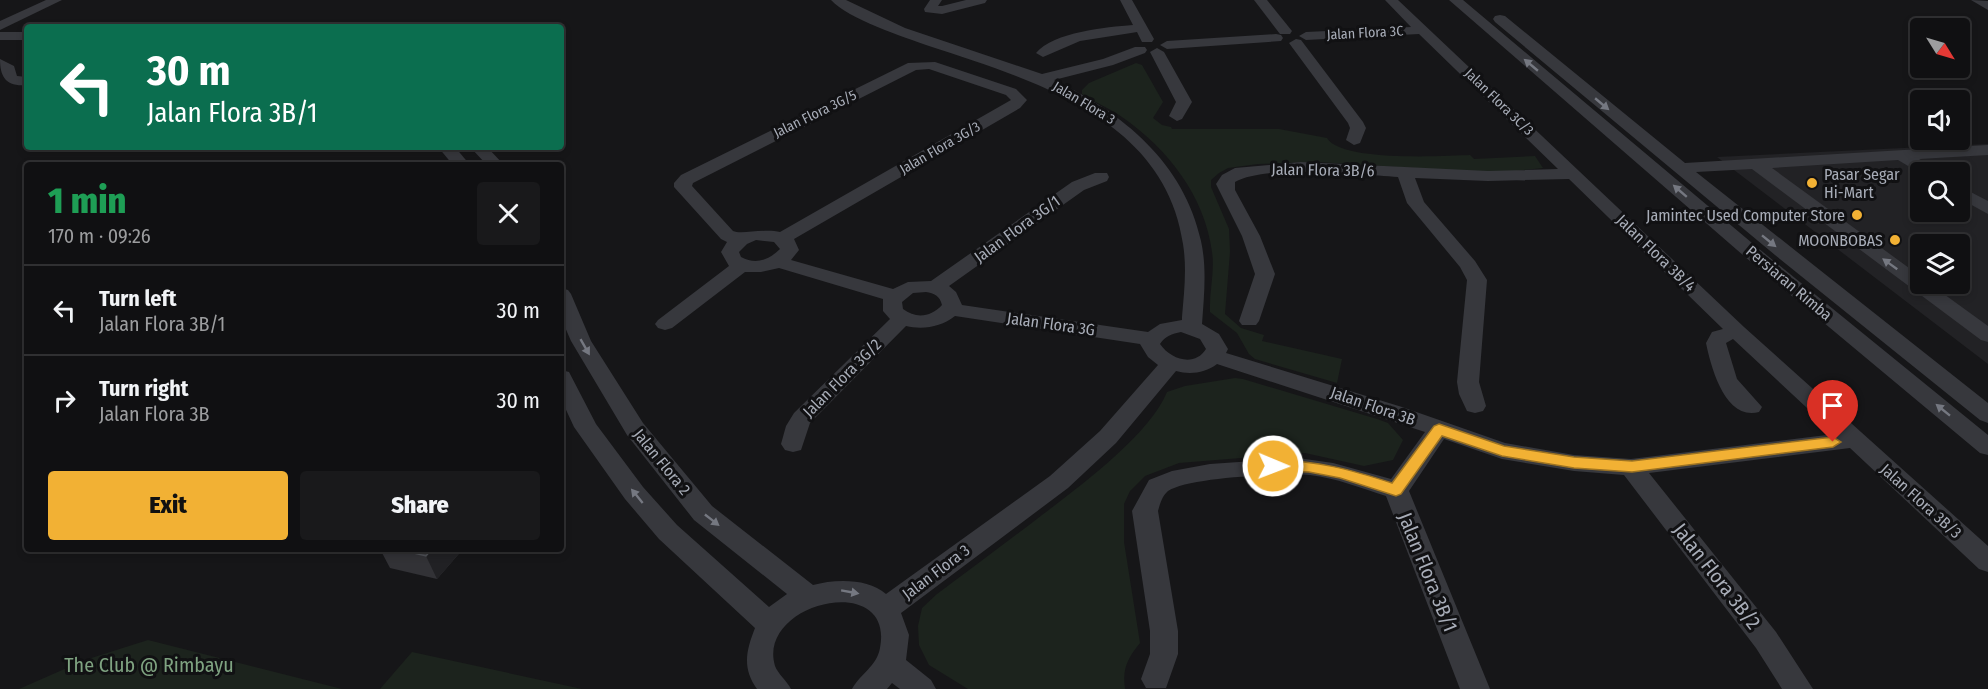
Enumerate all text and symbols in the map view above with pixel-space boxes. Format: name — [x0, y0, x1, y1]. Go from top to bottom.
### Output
north arrow — [1910, 18, 1970, 78]
map controls — [1910, 18, 1970, 294]
street label: Jalan Flora 3C — [1326, 23, 1404, 43]
text: 30 m — [147, 46, 231, 96]
icon: left — [48, 48, 126, 126]
one-way arrow — [1523, 58, 1539, 71]
street label: Jalan Flora 3C/3 — [1461, 65, 1537, 139]
street label: Jalan Flora 3 — [1050, 78, 1118, 128]
street label: Jalan Flora 3G/5 — [771, 87, 859, 141]
button: sound — [1910, 90, 1970, 150]
text: Jalan Flora 3B/1 — [147, 97, 318, 129]
one-way arrow — [1595, 97, 1610, 109]
street label: Jalan Flora 3G/3 — [897, 118, 983, 178]
street label: Jalan Flora 3B/6 — [1271, 160, 1375, 180]
button: search — [1910, 162, 1970, 222]
place label: Pasar Segar Hi-Mart — [1824, 165, 1900, 202]
marker: Pasar Segar Hi-Mart — [1805, 176, 1819, 190]
text: 1 min — [48, 179, 126, 223]
button: close — [477, 182, 540, 245]
one-way arrow — [1673, 185, 1688, 198]
street label: Jalan Flora 3G/1 — [970, 191, 1064, 267]
place label: Jamintec Used Computer Store — [1646, 206, 1845, 225]
marker: Jamintec Used Computer Store — [1850, 208, 1864, 222]
street label: Jalan Flora 3B/4 — [1612, 210, 1700, 296]
text: 170 m · 09:26 — [48, 224, 151, 248]
place label: MOONBOBAS — [1798, 231, 1883, 250]
marker: MOONBOBAS — [1888, 233, 1902, 247]
one-way arrow — [1762, 234, 1777, 246]
button: layers — [1910, 234, 1970, 294]
street label: Persiaran Rimba — [1742, 242, 1836, 325]
one-way arrow — [1882, 258, 1898, 270]
text: Turn left — [99, 285, 177, 312]
icon: left — [48, 294, 81, 327]
text: 30 m — [497, 297, 540, 324]
street label: Jalan Flora 3G — [1006, 308, 1096, 340]
text: Jalan Flora 3B/1 — [99, 312, 225, 336]
street label: Jalan Flora 3G/2 — [799, 335, 885, 421]
one-way arrow — [580, 339, 591, 355]
text: Turn right — [99, 375, 188, 402]
pin — [1807, 380, 1858, 442]
street label: Jalan Flora 3B — [1328, 383, 1418, 429]
icon: right — [48, 384, 81, 417]
text: 30 m — [497, 387, 540, 414]
icon: arrive — [1816, 389, 1849, 422]
text: Jalan Flora 3B — [99, 402, 209, 426]
one-way arrow — [1935, 403, 1951, 416]
street label: Jalan Flora 2 — [630, 425, 694, 499]
position arrow — [1241, 434, 1305, 498]
street label: Jalan Flora 3B/3 — [1877, 460, 1965, 542]
button: Exit — [48, 471, 288, 540]
button: Share — [300, 471, 540, 540]
one-way arrow — [630, 488, 643, 504]
street label: Jalan Flora 3B/1 — [1393, 509, 1463, 635]
one-way arrow — [705, 514, 720, 526]
street label: Jalan Flora 3B/2 — [1668, 518, 1766, 634]
street label: Jalan Flora 3 — [899, 540, 973, 604]
one-way arrow — [841, 588, 860, 597]
park label: The Club @ Rimbayu — [64, 653, 234, 677]

